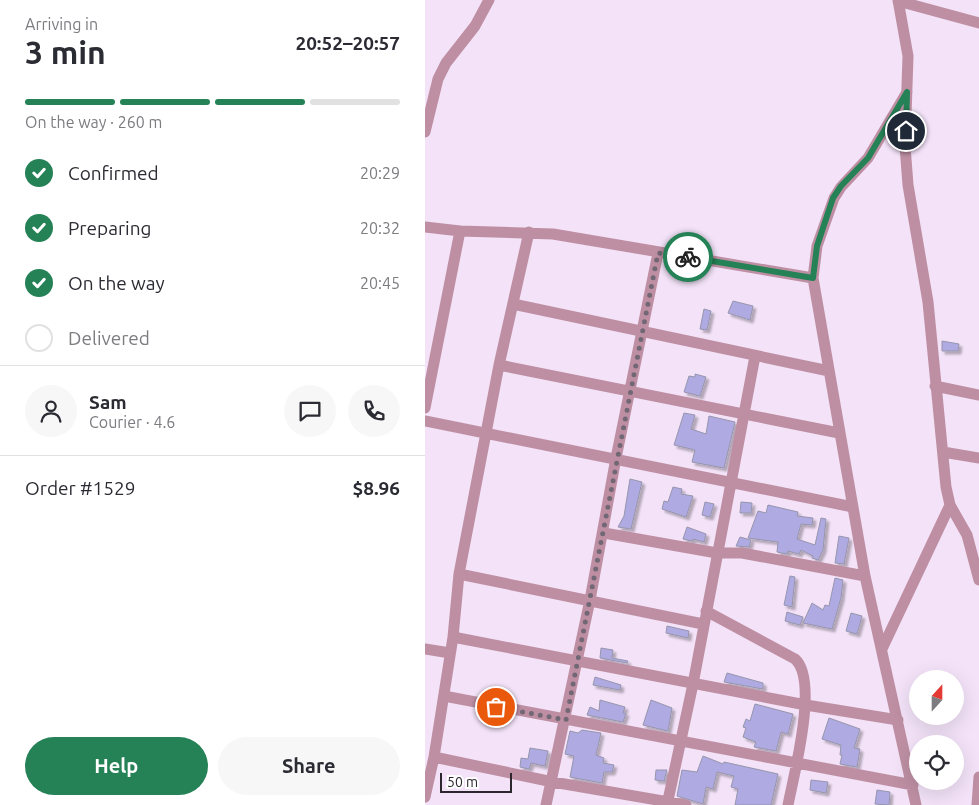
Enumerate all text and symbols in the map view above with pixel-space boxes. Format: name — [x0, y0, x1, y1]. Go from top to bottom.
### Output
text: Arriving in — [25, 15, 98, 33]
text: 20:52–20:57 — [295, 32, 400, 54]
text: 3 min — [25, 34, 106, 70]
pin — [885, 110, 927, 152]
text: On the way · 260 m — [25, 113, 162, 131]
icon: home — [892, 117, 920, 145]
icon: check — [25, 159, 53, 187]
text: Confirmed — [68, 162, 159, 184]
text: 20:29 — [360, 164, 400, 182]
icon: check — [25, 214, 53, 242]
text: Preparing — [68, 217, 152, 239]
text: 20:32 — [360, 219, 400, 237]
courier — [663, 232, 713, 282]
icon: bike — [674, 243, 702, 271]
icon: check — [25, 269, 53, 297]
text: On the way — [68, 272, 165, 294]
text: 20:45 — [360, 274, 400, 292]
text: Delivered — [68, 327, 150, 349]
button: person — [25, 385, 77, 437]
button: chat — [284, 385, 336, 437]
button: phone — [348, 385, 400, 437]
text: Sam — [89, 391, 127, 413]
text: Courier · 4.6 — [89, 413, 175, 431]
text: Order #1529 — [25, 477, 135, 499]
text: $8.96 — [352, 477, 400, 499]
north arrow — [909, 670, 964, 725]
map controls — [909, 670, 964, 790]
pin — [475, 686, 517, 728]
icon: bag — [482, 693, 510, 721]
button: locate — [909, 735, 964, 790]
button: Help — [25, 737, 208, 795]
button: Share — [218, 737, 400, 795]
scale bar — [440, 770, 513, 793]
text: 50 m — [447, 774, 478, 790]

